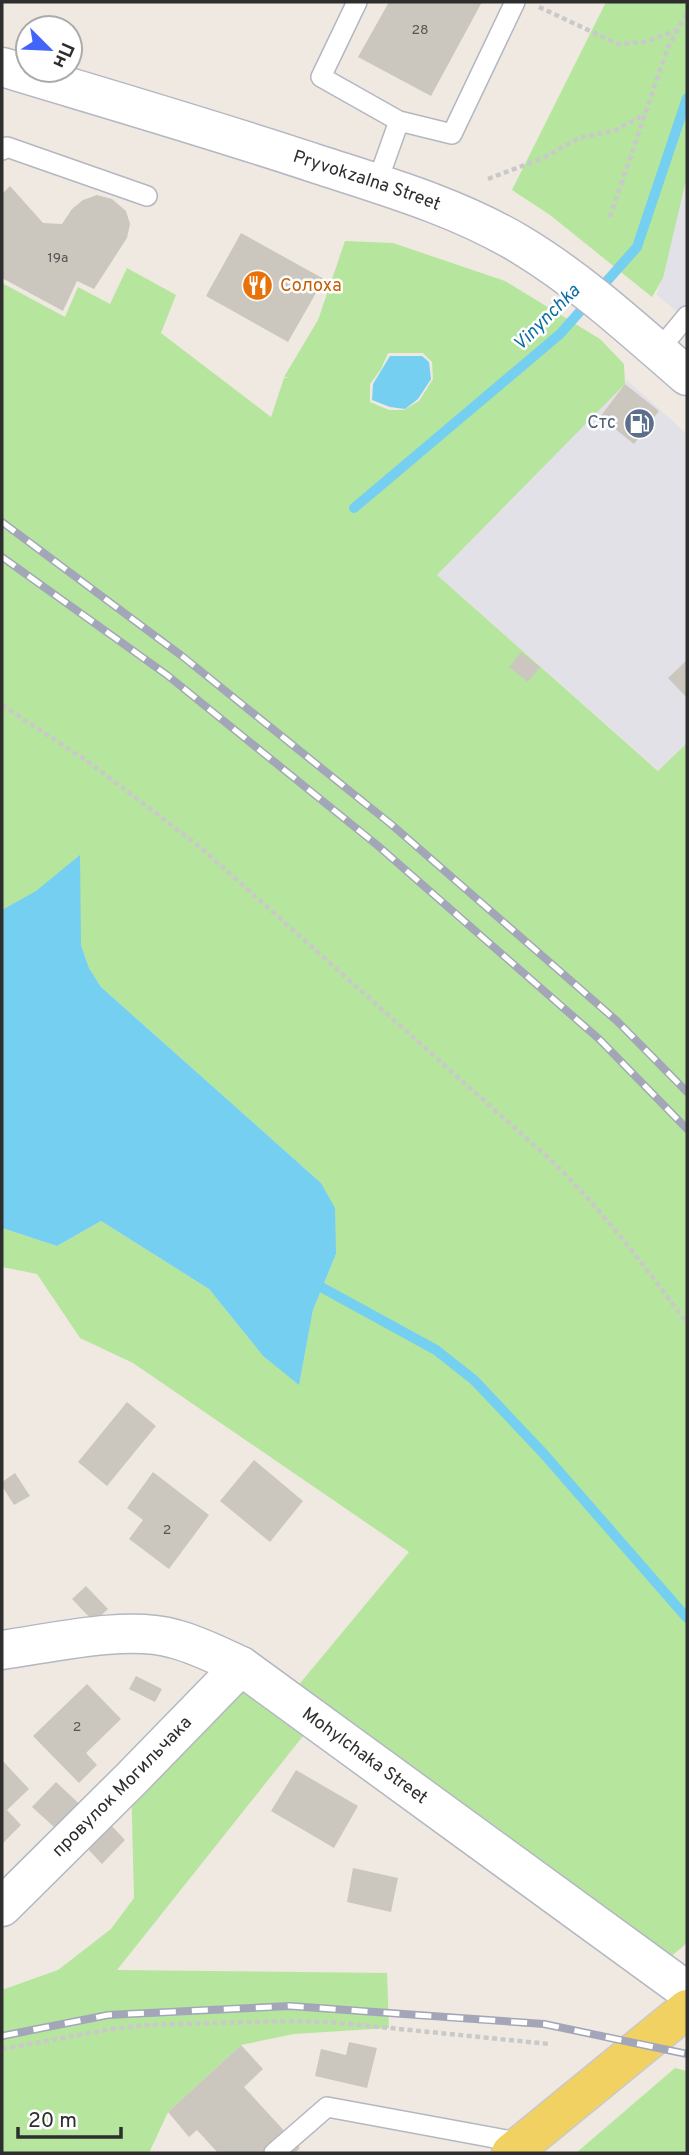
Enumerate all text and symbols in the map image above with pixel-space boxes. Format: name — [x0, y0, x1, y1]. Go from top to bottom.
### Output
north arrow — [14, 14, 84, 84]
house number: 28 — [411, 22, 429, 39]
text: Пн — [47, 39, 79, 72]
street label: Pryvokzalna Street — [290, 145, 444, 216]
house number: 19а — [48, 250, 68, 267]
restaurant icon: Солоха — [240, 269, 274, 303]
place label: Солоха — [280, 275, 342, 298]
water label: Vinynchka — [508, 279, 586, 357]
fuel station icon: Стс — [622, 406, 656, 440]
place label: Стс — [587, 412, 616, 435]
house number: 2 — [163, 1522, 171, 1539]
street label: Mohylchaka Street — [297, 1703, 432, 1810]
street label: провулок Могильчака — [47, 1712, 197, 1862]
house number: 2 — [73, 1719, 81, 1736]
scale bar — [18, 2096, 121, 2140]
text: 20 m — [28, 2108, 77, 2135]

